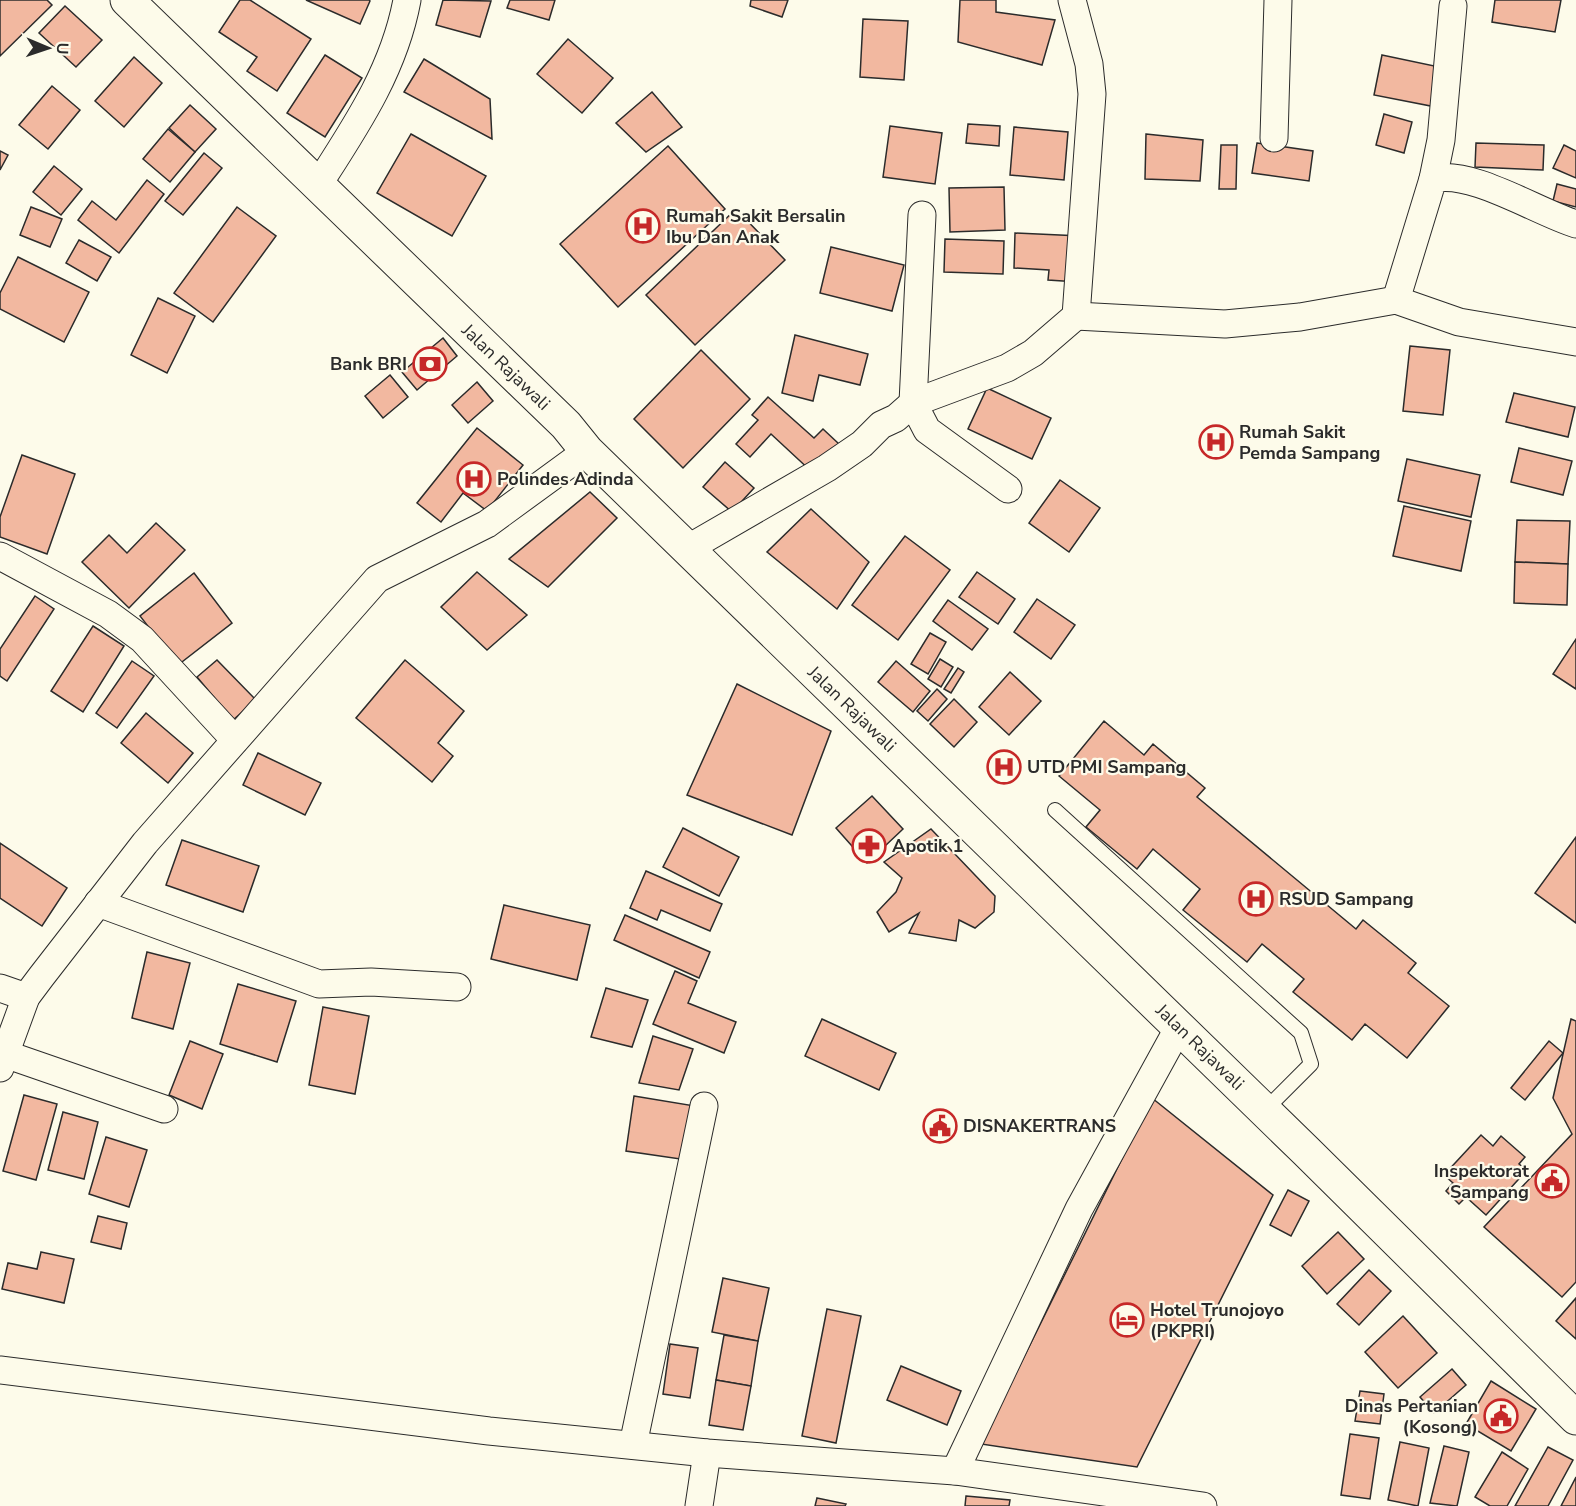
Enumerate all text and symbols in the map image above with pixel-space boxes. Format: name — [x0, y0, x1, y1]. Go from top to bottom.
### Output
north arrow — [18, 18, 78, 78]
text: U — [51, 42, 73, 55]
place label: Rumah Sakit Bersalin Ibu Dan Anak — [666, 204, 846, 249]
hospital icon: Rumah Sakit Bersalin Ibu Dan Anak — [625, 208, 661, 244]
street label: Jalan Rajawali — [456, 318, 555, 415]
bank icon: Bank BRI — [412, 346, 448, 382]
place label: Bank BRI — [330, 352, 407, 376]
place label: Rumah Sakit Pemda Sampang — [1239, 420, 1380, 465]
hospital icon: Rumah Sakit Pemda Sampang — [1198, 424, 1234, 460]
hospital icon: Polindes Adinda — [456, 461, 492, 497]
place label: Polindes Adinda — [497, 467, 634, 491]
street label: Jalan Rajawali — [802, 660, 901, 757]
hospital icon: UTD PMI Sampang — [986, 749, 1022, 785]
place label: UTD PMI Sampang — [1027, 755, 1186, 779]
pharmacy icon: Apotik 1 — [851, 828, 887, 864]
place label: Apotik 1 — [892, 834, 963, 858]
hospital icon: RSUD Sampang — [1238, 881, 1274, 917]
place label: RSUD Sampang — [1279, 887, 1414, 911]
street label: Jalan Rajawali — [1150, 998, 1249, 1095]
public building icon: DISNAKERTRANS — [922, 1108, 958, 1144]
place label: DISNAKERTRANS — [963, 1114, 1116, 1138]
place label: Inspektorat Sampang — [1434, 1159, 1529, 1204]
public building icon: Inspektorat Sampang — [1534, 1163, 1570, 1199]
place label: Hotel Trunojoyo (PKPRI) — [1150, 1298, 1284, 1343]
hotel icon: Hotel Trunojoyo (PKPRI) — [1109, 1302, 1145, 1338]
place label: Dinas Pertanian (Kosong) — [1345, 1394, 1478, 1439]
public building icon: Dinas Pertanian (Kosong) — [1483, 1398, 1519, 1434]

